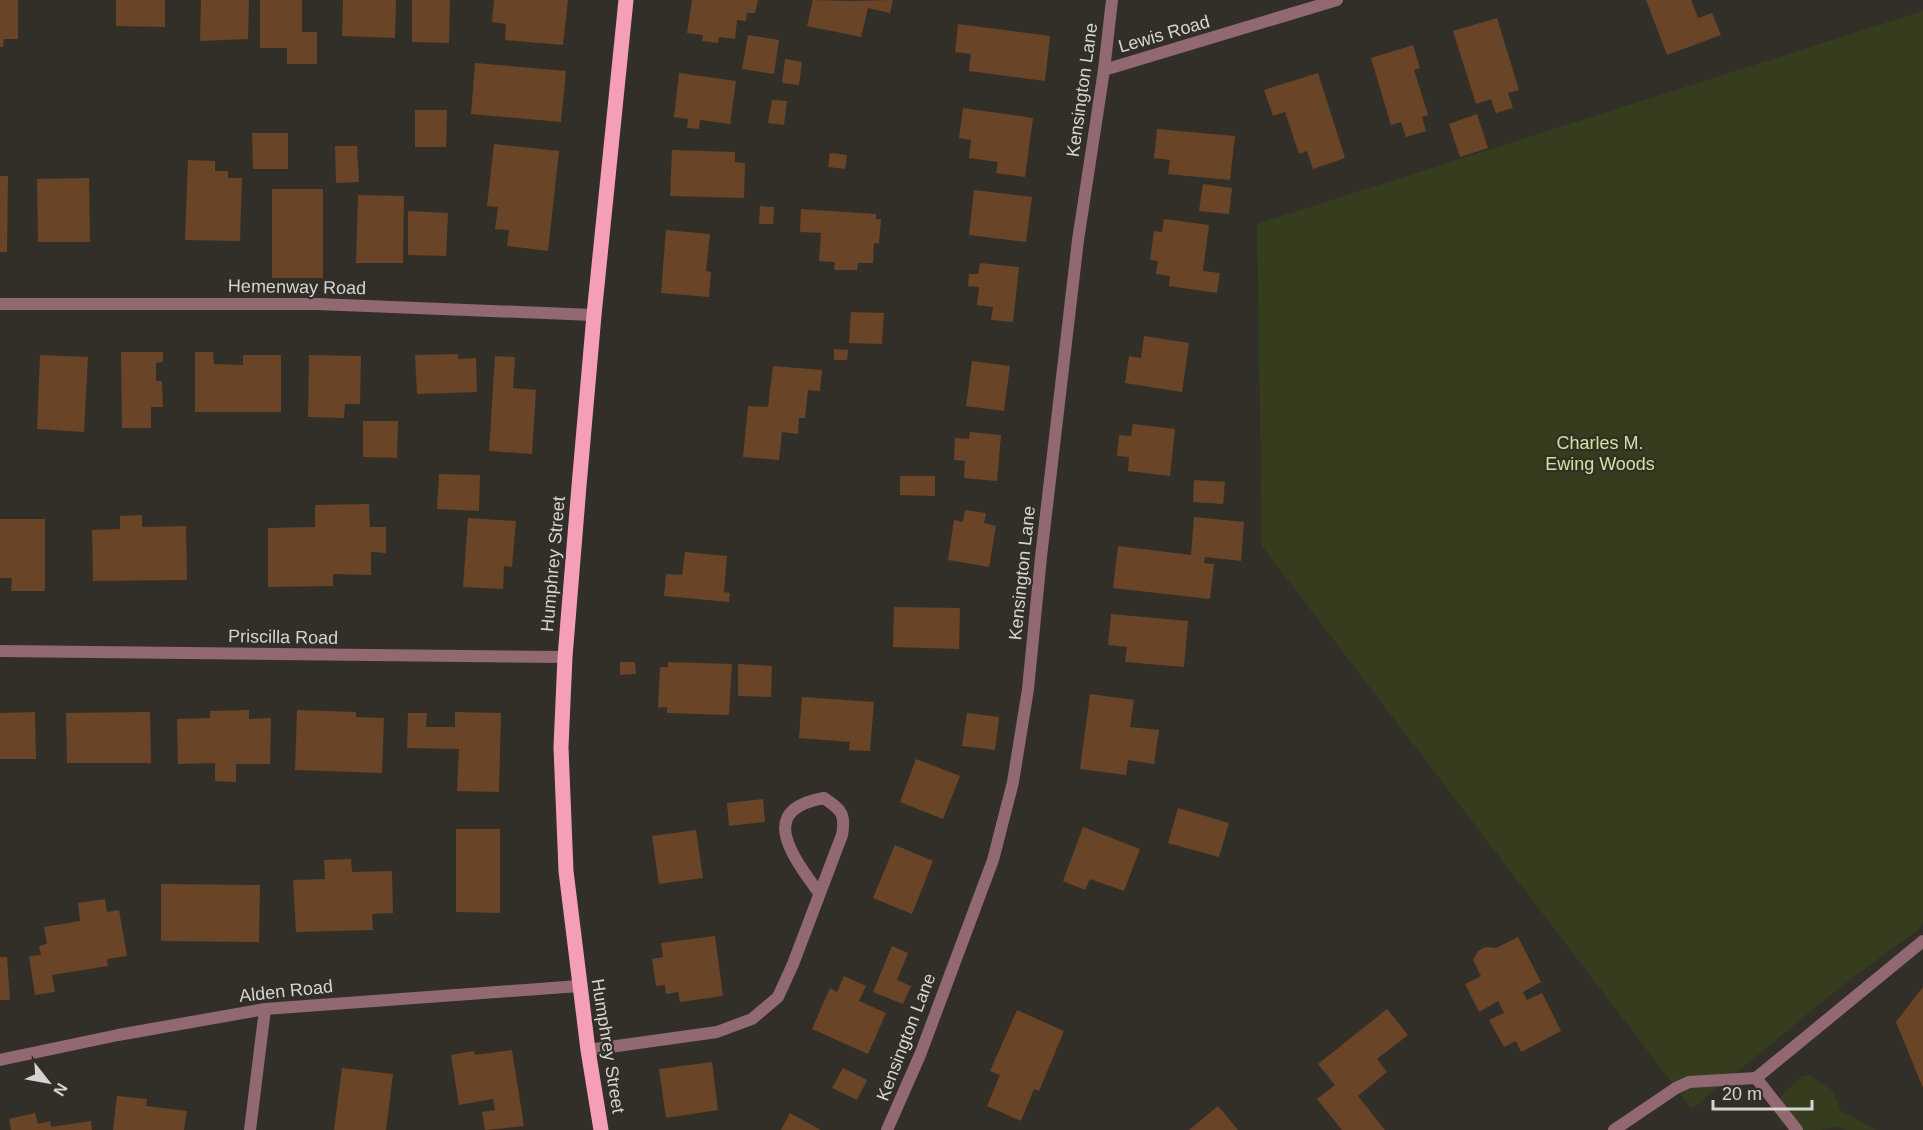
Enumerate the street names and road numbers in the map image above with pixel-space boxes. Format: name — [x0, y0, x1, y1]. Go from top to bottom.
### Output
street label: Lewis Road — [1116, 11, 1212, 57]
street label: Kensington Lane — [1063, 22, 1101, 158]
street label: Hemenway Road — [228, 276, 366, 298]
street label: Humphrey Street — [537, 495, 569, 633]
street label: Kensington Lane — [1005, 505, 1039, 641]
street label: Priscilla Road — [228, 626, 338, 648]
street label: Kensington Lane — [872, 970, 940, 1104]
street label: Alden Road — [238, 976, 334, 1006]
street label: Humphrey Street — [587, 977, 629, 1115]

